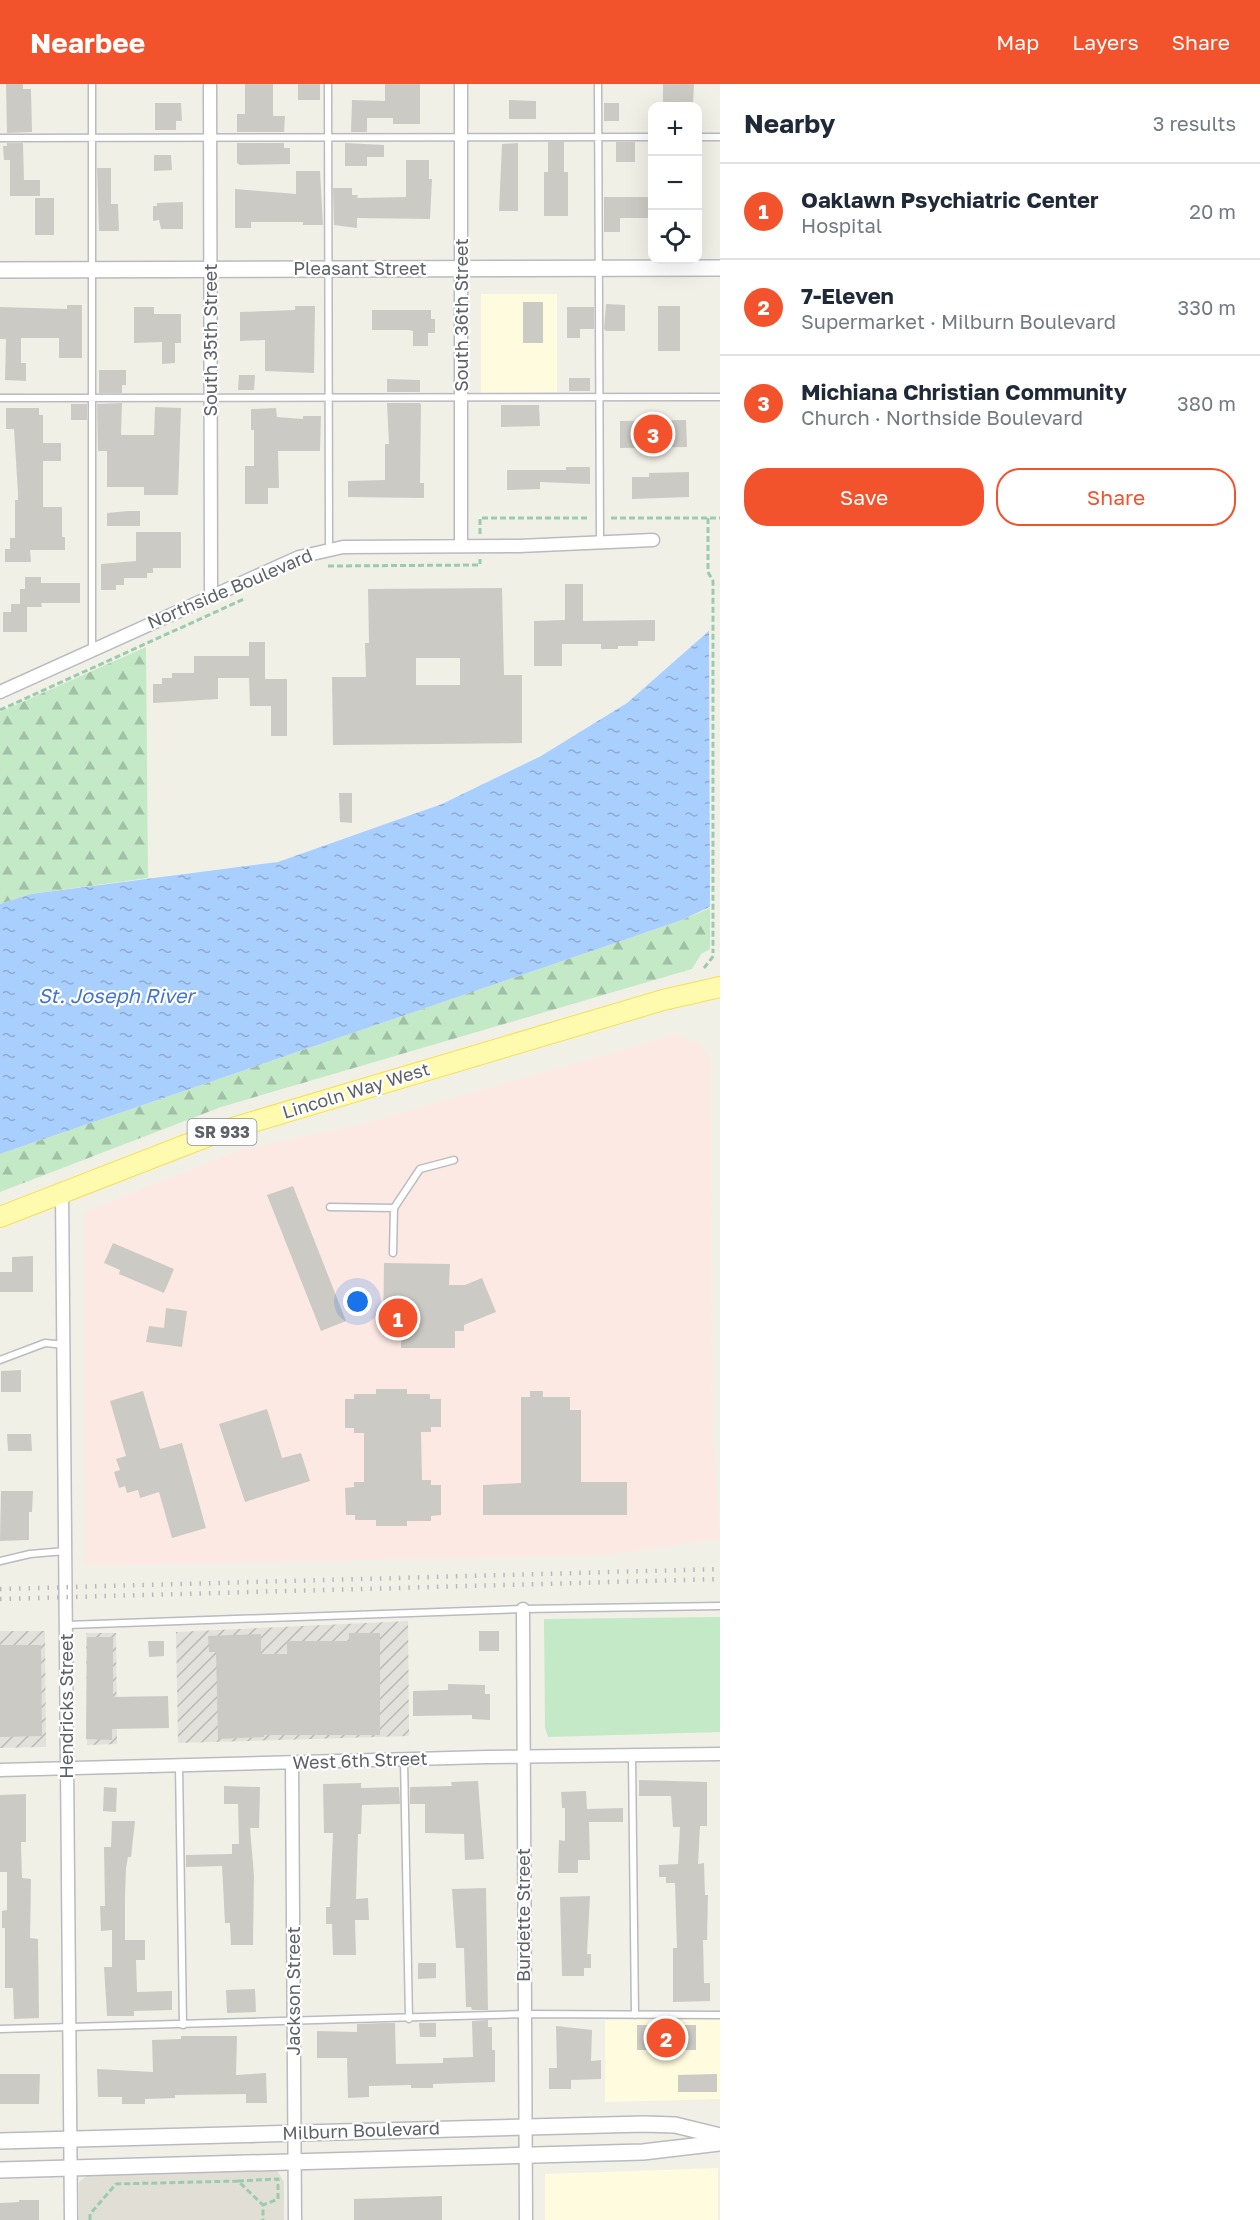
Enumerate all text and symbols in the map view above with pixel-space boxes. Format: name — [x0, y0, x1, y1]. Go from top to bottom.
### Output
text: Nearbee — [30, 26, 145, 59]
text: Map — [996, 29, 1039, 55]
text: Layers — [1072, 29, 1139, 55]
text: Share — [1172, 29, 1230, 55]
map controls — [648, 102, 702, 264]
button: + — [648, 102, 702, 156]
text: Nearby — [744, 108, 835, 139]
text: 3 results — [1153, 111, 1236, 135]
button: − — [648, 156, 702, 210]
text: Oaklawn Psychiatric Center — [801, 186, 1099, 213]
text: 1 — [758, 199, 769, 223]
text: 20 m — [1189, 199, 1236, 223]
button: locate — [648, 210, 702, 264]
text: Hospital — [801, 213, 882, 237]
street label: South 36th Street — [450, 238, 472, 392]
street label: Pleasant Street — [293, 257, 427, 279]
street label: South 35th Street — [199, 264, 221, 417]
text: 7-Eleven — [801, 282, 894, 309]
text: 2 — [757, 295, 770, 319]
text: 330 m — [1178, 295, 1236, 319]
text: Supermarket · Milburn Boulevard — [801, 309, 1116, 333]
text: Michiana Christian Community — [801, 378, 1127, 405]
text: 3 — [757, 391, 770, 415]
text: 380 m — [1177, 391, 1236, 415]
text: Church · Northside Boulevard — [801, 405, 1083, 429]
pin: 3 — [634, 412, 672, 456]
button: Save — [744, 468, 984, 526]
button: Share — [996, 468, 1236, 526]
street label: Northside Boulevard — [144, 543, 316, 633]
water label: St. Joseph River — [38, 983, 197, 1007]
street label: Lincoln Way West — [279, 1057, 432, 1123]
road number: SR 933 — [188, 1119, 256, 1145]
your location — [343, 1287, 372, 1316]
pin: 1 — [378, 1296, 418, 1340]
street label: Hendricks Street — [55, 1633, 77, 1779]
street label: West 6th Street — [292, 1747, 428, 1773]
street label: Burdette Street — [512, 1848, 534, 1982]
street label: Jackson Street — [282, 1926, 304, 2056]
pin: 2 — [646, 2016, 686, 2060]
street label: Milburn Boulevard — [282, 2116, 440, 2144]

